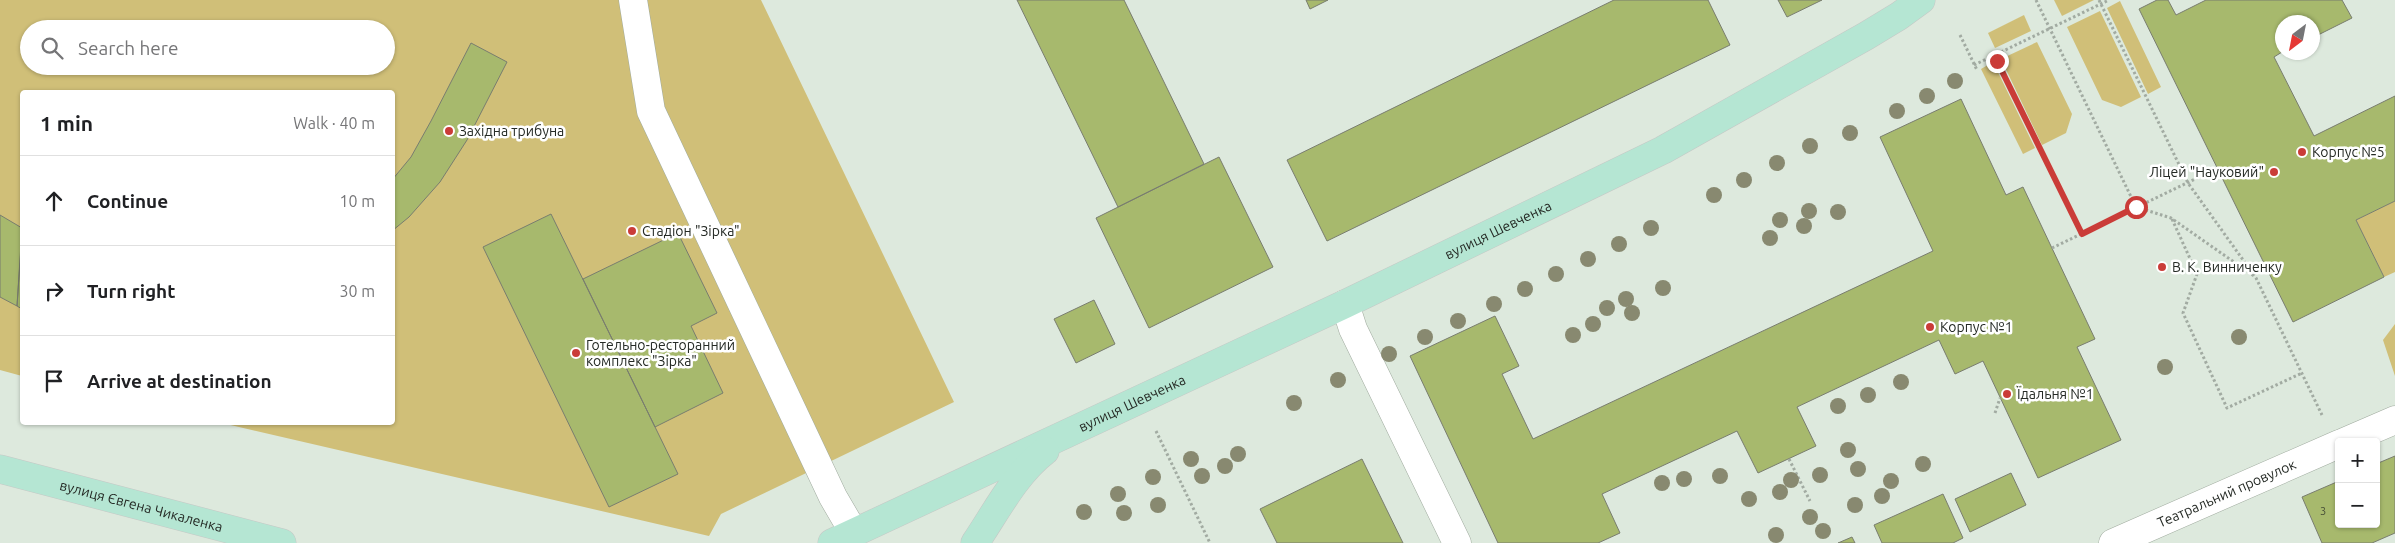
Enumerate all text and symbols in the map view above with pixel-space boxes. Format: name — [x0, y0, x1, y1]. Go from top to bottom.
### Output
north arrow — [2275, 15, 2320, 60]
search box — [20, 20, 395, 75]
icon: search — [38, 34, 66, 62]
text: Search here — [78, 37, 178, 59]
route end — [1986, 50, 2009, 73]
text: 1 min — [40, 111, 93, 135]
text: Walk · 40 m — [293, 114, 375, 132]
place label: Західна трибуна — [459, 123, 564, 139]
marker: Західна трибуна — [443, 125, 455, 137]
place label: Корпус №5 — [2312, 144, 2385, 160]
marker: Корпус №5 — [2296, 146, 2308, 158]
place label: Ліцей "Науковий" — [2149, 164, 2264, 180]
marker: Ліцей "Науковий" — [2268, 166, 2280, 178]
icon: ahead — [40, 187, 68, 215]
text: Continue — [87, 190, 168, 212]
text: 10 m — [339, 192, 375, 210]
route start — [2125, 196, 2148, 219]
street label: вулиця Шевченка — [1442, 197, 1554, 262]
place label: Стадіон "Зірка" — [642, 223, 740, 239]
marker: Стадіон "Зірка" — [626, 225, 638, 237]
place label: В. К. Винниченку — [2172, 259, 2282, 275]
marker: В. К. Винниченку — [2156, 261, 2168, 273]
icon: right — [40, 277, 68, 305]
text: Turn right — [87, 280, 175, 302]
text: 30 m — [339, 282, 375, 300]
place label: Корпус №1 — [1940, 319, 2013, 335]
marker: Корпус №1 — [1924, 321, 1936, 333]
place label: Готельно-ресторанний комплекс "Зірка" — [586, 337, 735, 369]
marker: Готельно-ресторанний комплекс "Зірка" — [570, 347, 582, 359]
icon: arrive — [40, 367, 68, 395]
text: Arrive at destination — [87, 370, 272, 392]
street label: вулиця Шевченка — [1076, 371, 1188, 435]
place label: Їдальня №1 — [2016, 386, 2094, 402]
marker: Їдальня №1 — [2001, 388, 2013, 400]
map controls — [2335, 438, 2380, 528]
button: + — [2335, 438, 2380, 483]
street label: Театральний провулок — [2155, 456, 2298, 531]
street label: вулиця Євгена Чикаленка — [58, 477, 224, 535]
button: − — [2335, 483, 2380, 528]
house number: 3 — [2320, 505, 2326, 517]

